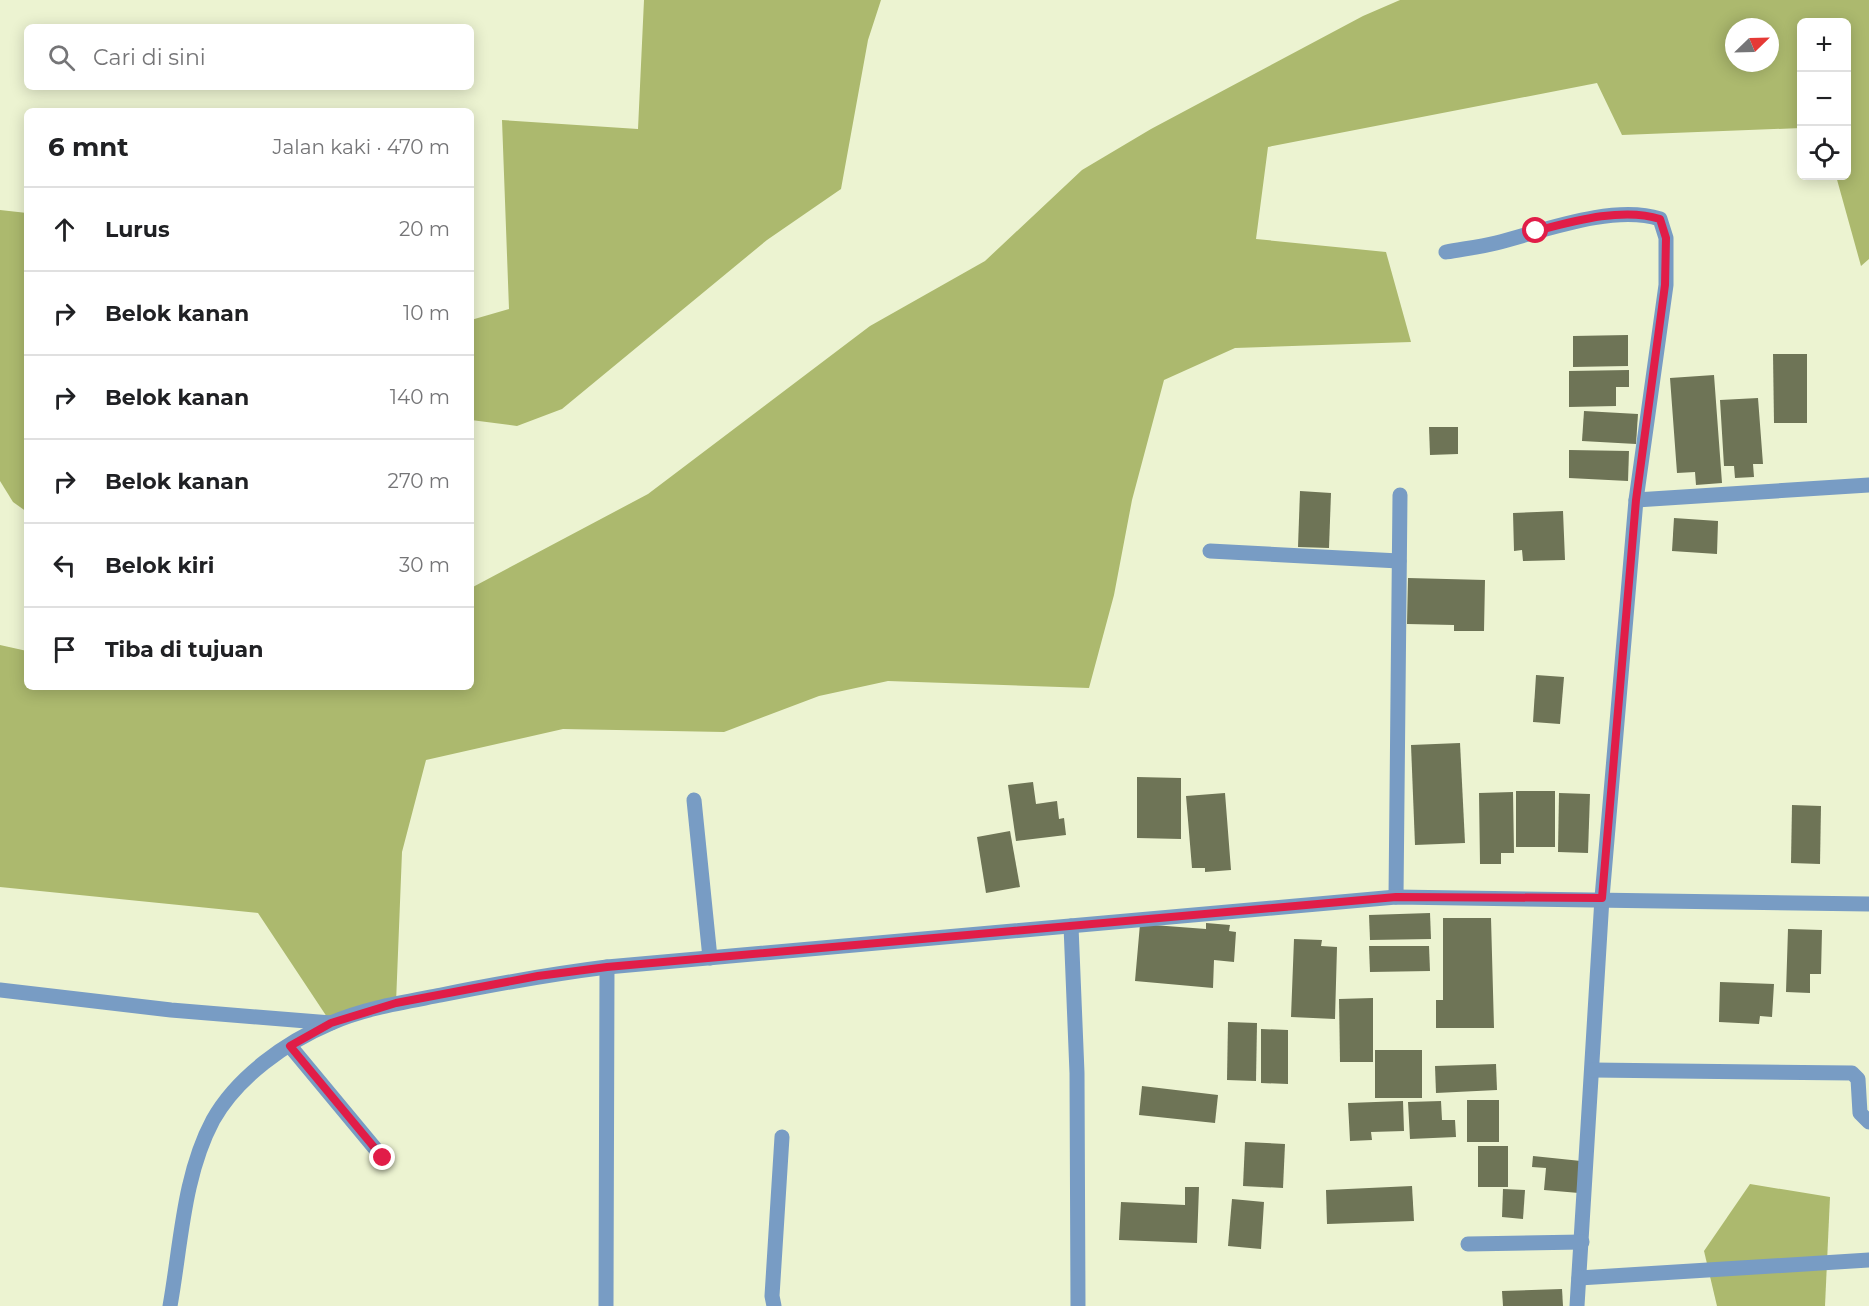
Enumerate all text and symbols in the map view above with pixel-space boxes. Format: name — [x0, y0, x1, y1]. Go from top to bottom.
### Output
north arrow — [1725, 18, 1779, 72]
map controls — [1797, 18, 1851, 180]
button: + — [1797, 18, 1851, 72]
search box — [24, 24, 474, 90]
icon: search — [45, 41, 78, 74]
text: Cari di sini — [93, 44, 206, 71]
button: − — [1797, 72, 1851, 126]
button: locate — [1797, 126, 1851, 180]
text: 6 mnt — [48, 131, 128, 163]
text: Jalan kaki · 470 m — [273, 135, 450, 159]
icon: ahead — [48, 213, 81, 246]
text: Lurus — [105, 216, 170, 243]
text: 20 m — [399, 217, 450, 241]
route start — [1522, 217, 1548, 243]
icon: right — [48, 297, 81, 330]
text: Belok kanan — [105, 300, 249, 327]
text: 10 m — [403, 301, 450, 325]
icon: right — [48, 381, 81, 414]
text: Belok kanan — [105, 384, 249, 411]
text: 140 m — [390, 385, 450, 409]
icon: right — [48, 465, 81, 498]
text: Belok kanan — [105, 468, 249, 495]
text: 270 m — [388, 469, 450, 493]
icon: left — [48, 549, 81, 582]
text: Belok kiri — [105, 552, 214, 579]
text: 30 m — [399, 553, 450, 577]
icon: arrive — [48, 633, 81, 666]
text: Tiba di tujuan — [105, 636, 263, 663]
route end — [369, 1144, 395, 1170]

